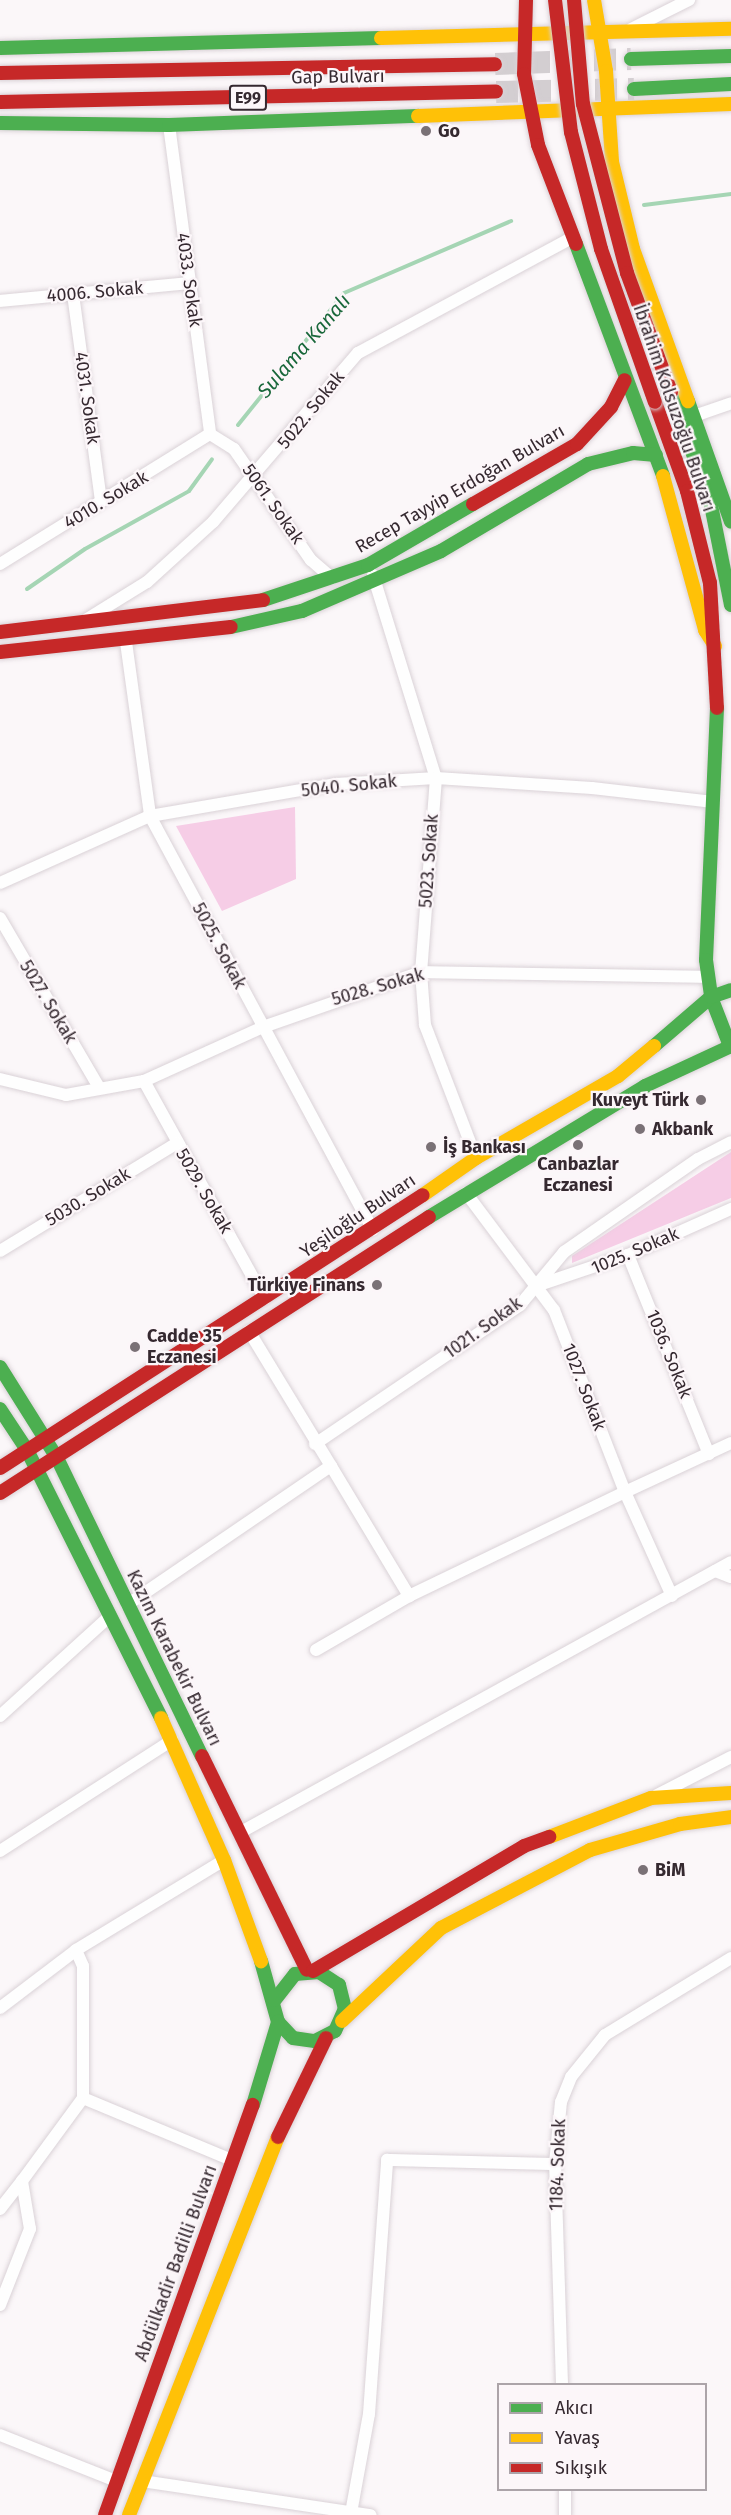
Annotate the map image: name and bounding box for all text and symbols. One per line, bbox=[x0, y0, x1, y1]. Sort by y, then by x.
street label: Gap Bulvarı bbox=[291, 65, 385, 89]
road number: E99 bbox=[228, 85, 268, 111]
place label: Go bbox=[438, 120, 460, 142]
marker: Go bbox=[419, 124, 433, 138]
street label: 4033. Sokak bbox=[172, 232, 206, 328]
street label: 4006. Sokak bbox=[46, 277, 144, 307]
water label: Sulama Kanalı bbox=[252, 289, 356, 403]
street label: İbrahim Kolsuzoğlu Bulvarı bbox=[628, 301, 720, 515]
street label: 4031. Sokak bbox=[70, 350, 104, 446]
street label: 5022. Sokak bbox=[273, 367, 349, 453]
street label: Recep Tayyip Erdoğan Bulvarı bbox=[351, 420, 569, 558]
street label: 5061. Sokak bbox=[238, 460, 308, 548]
street label: 4010. Sokak bbox=[60, 466, 152, 534]
street label: 5040. Sokak bbox=[300, 770, 398, 802]
street label: 5023. Sokak bbox=[415, 813, 443, 909]
street label: 5025. Sokak bbox=[187, 899, 251, 993]
street label: 5027. Sokak bbox=[15, 957, 81, 1047]
street label: 5028. Sokak bbox=[329, 964, 427, 1010]
place label: Kuveyt Türk bbox=[592, 1089, 689, 1111]
marker: Kuveyt Türk bbox=[694, 1093, 708, 1107]
place label: Akbank bbox=[652, 1118, 713, 1140]
marker: Akbank bbox=[633, 1122, 647, 1136]
place label: İş Bankası bbox=[443, 1136, 526, 1158]
marker: Canbazlar Eczanesi bbox=[571, 1138, 585, 1152]
marker: İş Bankası bbox=[424, 1140, 438, 1154]
street label: 5029. Sokak bbox=[171, 1145, 237, 1237]
place label: Canbazlar Eczanesi bbox=[537, 1154, 619, 1196]
street label: 5030. Sokak bbox=[42, 1163, 134, 1231]
street label: Yeşiloğlu Bulvarı bbox=[296, 1169, 420, 1263]
street label: 1025. Sokak bbox=[588, 1223, 682, 1279]
place label: Türkiye Finans bbox=[247, 1274, 365, 1296]
marker: Türkiye Finans bbox=[370, 1278, 384, 1292]
street label: 1021. Sokak bbox=[440, 1292, 526, 1364]
street label: 1036. Sokak bbox=[641, 1307, 697, 1401]
place label: Cadde 35 Eczanesi bbox=[147, 1326, 222, 1368]
marker: Cadde 35 Eczanesi bbox=[128, 1340, 142, 1354]
street label: 1027. Sokak bbox=[557, 1340, 611, 1434]
street label: Kazım Karabekir Bulvarı bbox=[122, 1566, 226, 1750]
place label: BiM bbox=[655, 1859, 685, 1881]
marker: BiM bbox=[636, 1863, 650, 1877]
street label: 1184. Sokak bbox=[546, 2119, 570, 2211]
street label: Abdülkadir Badilli Bulvarı bbox=[130, 2162, 222, 2364]
legend bbox=[497, 2383, 707, 2491]
text: Akıcı bbox=[555, 2397, 593, 2419]
text: Yavaş bbox=[555, 2427, 600, 2449]
text: Sıkışık bbox=[555, 2457, 607, 2479]

